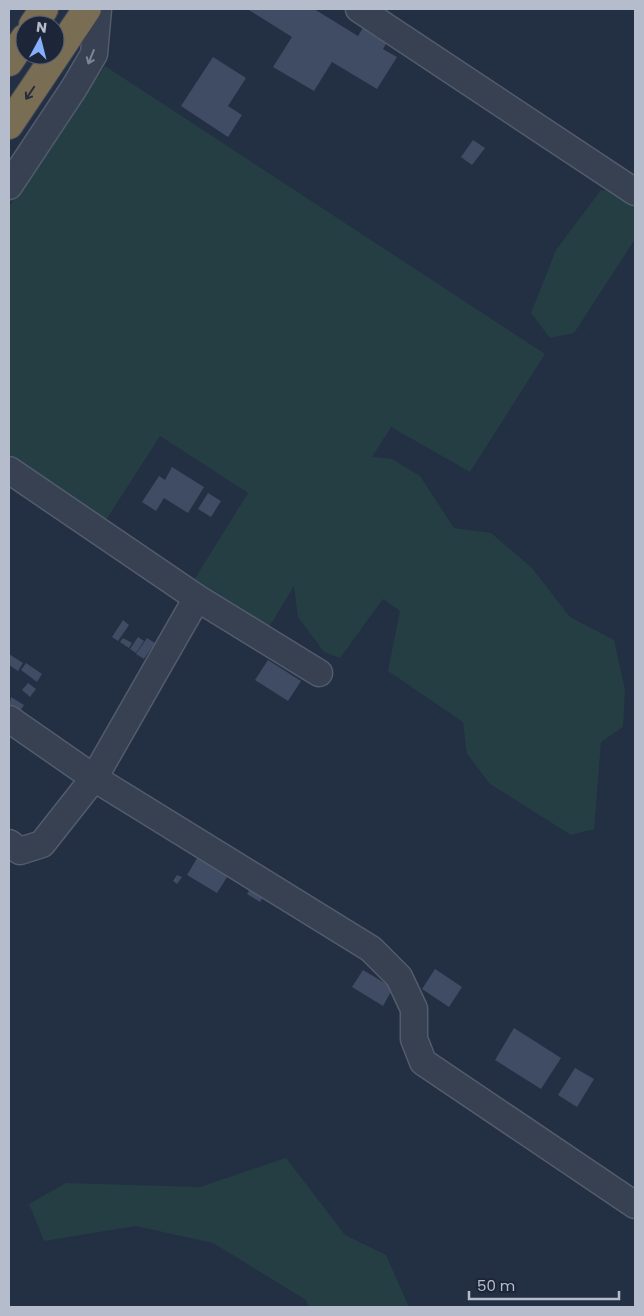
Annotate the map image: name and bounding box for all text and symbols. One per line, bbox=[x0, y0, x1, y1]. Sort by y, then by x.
north arrow bbox=[15, 15, 65, 65]
text: N bbox=[35, 17, 48, 38]
one-way arrow bbox=[86, 49, 96, 64]
one-way arrow bbox=[25, 86, 35, 100]
scale bar bbox=[469, 1268, 619, 1300]
text: 50 m bbox=[477, 1275, 515, 1296]

